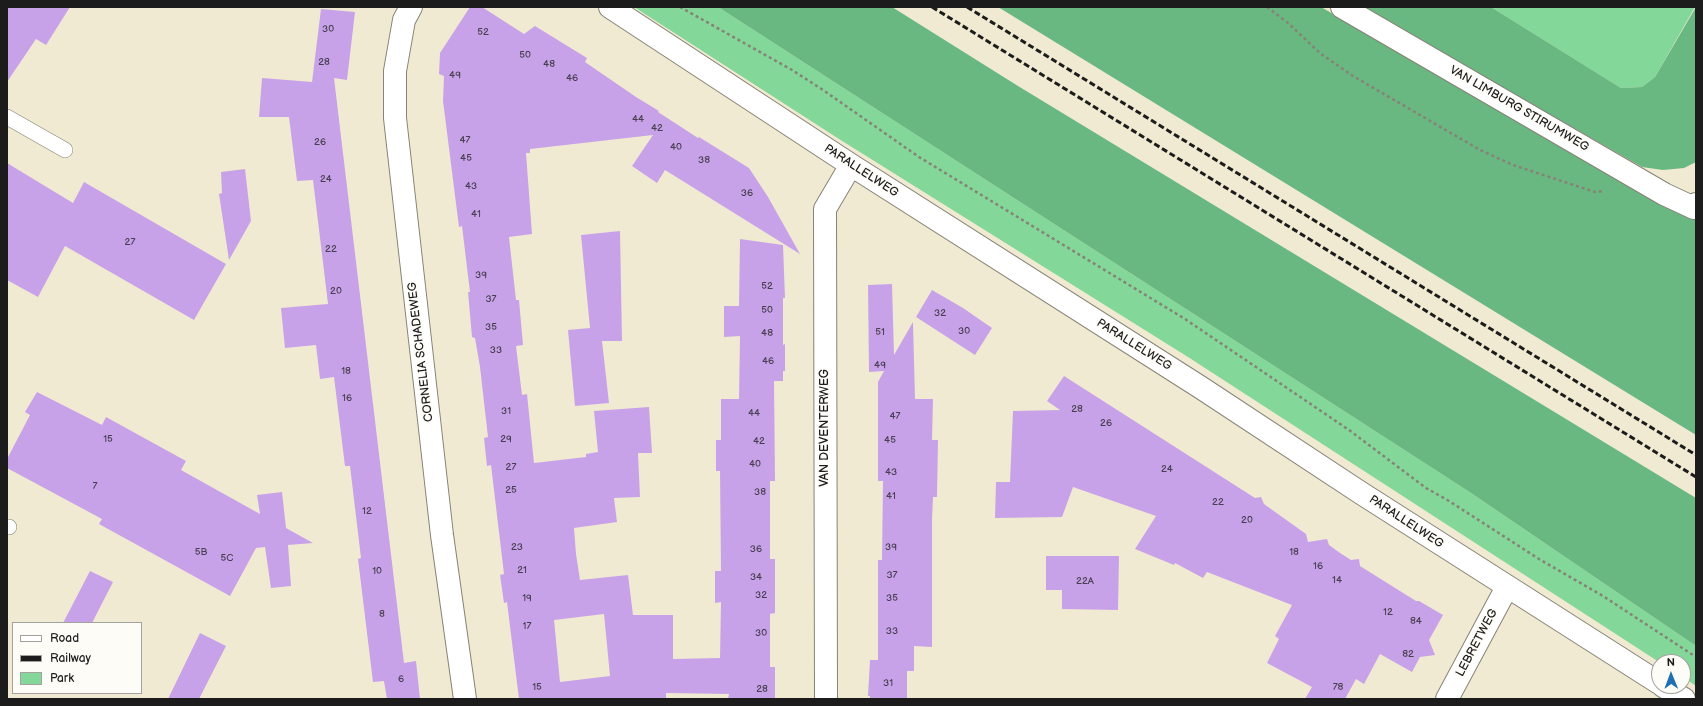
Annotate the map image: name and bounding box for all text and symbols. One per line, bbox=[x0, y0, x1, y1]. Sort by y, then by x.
house number: 30 bbox=[322, 23, 334, 35]
house number: 52 bbox=[477, 26, 489, 38]
house number: 50 bbox=[519, 49, 531, 61]
house number: 28 bbox=[318, 56, 330, 68]
house number: 48 bbox=[543, 58, 555, 70]
street label: VAN LIMBURG STIRUMWEG bbox=[1447, 63, 1591, 155]
house number: 49 bbox=[449, 69, 461, 81]
house number: 46 bbox=[566, 72, 578, 84]
house number: 44 bbox=[632, 113, 644, 125]
house number: 42 bbox=[651, 122, 663, 134]
house number: 47 bbox=[459, 134, 471, 146]
house number: 26 bbox=[314, 136, 326, 148]
house number: 40 bbox=[670, 141, 682, 153]
street label: PARALLELWEG bbox=[821, 142, 901, 200]
house number: 45 bbox=[460, 152, 472, 164]
house number: 38 bbox=[698, 154, 710, 166]
house number: 24 bbox=[320, 173, 332, 185]
house number: 43 bbox=[465, 180, 477, 192]
house number: 36 bbox=[741, 187, 753, 199]
house number: 41 bbox=[471, 208, 481, 220]
house number: 27 bbox=[125, 236, 135, 248]
house number: 22 bbox=[325, 243, 337, 255]
house number: 39 bbox=[475, 269, 487, 281]
house number: 52 bbox=[761, 280, 773, 292]
street label: CORNELIA SCHADEWEG bbox=[405, 281, 437, 423]
house number: 20 bbox=[330, 285, 342, 297]
house number: 37 bbox=[485, 293, 497, 305]
house number: 50 bbox=[761, 304, 773, 316]
house number: 32 bbox=[934, 307, 946, 319]
street label: PARALLELWEG bbox=[1094, 316, 1174, 374]
house number: 35 bbox=[485, 321, 497, 333]
house number: 30 bbox=[958, 325, 970, 337]
house number: 51 bbox=[875, 326, 885, 338]
house number: 48 bbox=[761, 327, 773, 339]
house number: 33 bbox=[490, 344, 502, 356]
house number: 46 bbox=[762, 355, 774, 367]
house number: 49 bbox=[874, 359, 886, 371]
house number: 18 bbox=[341, 365, 351, 377]
street label: VAN DEVENTERWEG bbox=[818, 369, 832, 487]
house number: 16 bbox=[342, 392, 352, 404]
house number: 28 bbox=[1071, 403, 1083, 415]
house number: 31 bbox=[501, 405, 511, 417]
house number: 44 bbox=[748, 407, 760, 419]
house number: 47 bbox=[889, 410, 901, 422]
house number: 26 bbox=[1100, 417, 1112, 429]
house number: 15 bbox=[103, 433, 113, 445]
house number: 29 bbox=[500, 433, 512, 445]
house number: 45 bbox=[884, 434, 896, 446]
house number: 42 bbox=[753, 435, 765, 447]
house number: 40 bbox=[749, 458, 761, 470]
house number: 27 bbox=[506, 461, 516, 473]
house number: 24 bbox=[1161, 463, 1173, 475]
house number: 43 bbox=[885, 466, 897, 478]
house number: 7 bbox=[93, 480, 97, 492]
house number: 25 bbox=[505, 484, 517, 496]
house number: 38 bbox=[754, 486, 766, 498]
house number: 41 bbox=[886, 490, 896, 502]
street label: PARALLELWEG bbox=[1366, 493, 1446, 551]
house number: 22 bbox=[1212, 496, 1224, 508]
house number: 12 bbox=[362, 505, 372, 517]
house number: 20 bbox=[1241, 514, 1253, 526]
house number: 23 bbox=[511, 541, 523, 553]
house number: 39 bbox=[885, 541, 897, 553]
house number: 36 bbox=[750, 543, 762, 555]
house number: 5B bbox=[195, 546, 207, 558]
house number: 18 bbox=[1289, 546, 1299, 558]
house number: 5C bbox=[221, 552, 233, 564]
house number: 16 bbox=[1313, 560, 1323, 572]
house number: 21 bbox=[517, 564, 527, 576]
house number: 10 bbox=[372, 565, 382, 577]
house number: 37 bbox=[886, 569, 898, 581]
house number: 34 bbox=[750, 571, 762, 583]
house number: 14 bbox=[1332, 574, 1342, 586]
house number: 22A bbox=[1076, 575, 1094, 587]
house number: 32 bbox=[755, 589, 767, 601]
house number: 19 bbox=[522, 592, 532, 604]
house number: 35 bbox=[886, 592, 898, 604]
house number: 12 bbox=[1383, 606, 1393, 618]
street label: LEBRETWEG bbox=[1453, 607, 1501, 679]
house number: 8 bbox=[379, 608, 385, 620]
house number: 84 bbox=[1410, 615, 1422, 627]
house number: 17 bbox=[523, 620, 531, 632]
legend bbox=[12, 622, 142, 694]
house number: 33 bbox=[886, 625, 898, 637]
house number: 30 bbox=[755, 627, 767, 639]
text: Road bbox=[50, 631, 79, 646]
house number: 82 bbox=[1402, 648, 1414, 660]
text: Railway bbox=[50, 651, 91, 666]
north arrow bbox=[1651, 654, 1691, 694]
text: N bbox=[1667, 656, 1675, 669]
text: Park bbox=[50, 671, 74, 686]
house number: 6 bbox=[398, 673, 404, 685]
house number: 31 bbox=[883, 677, 893, 689]
house number: 15 bbox=[532, 681, 542, 693]
house number: 78 bbox=[1333, 681, 1343, 693]
house number: 28 bbox=[756, 683, 768, 695]

